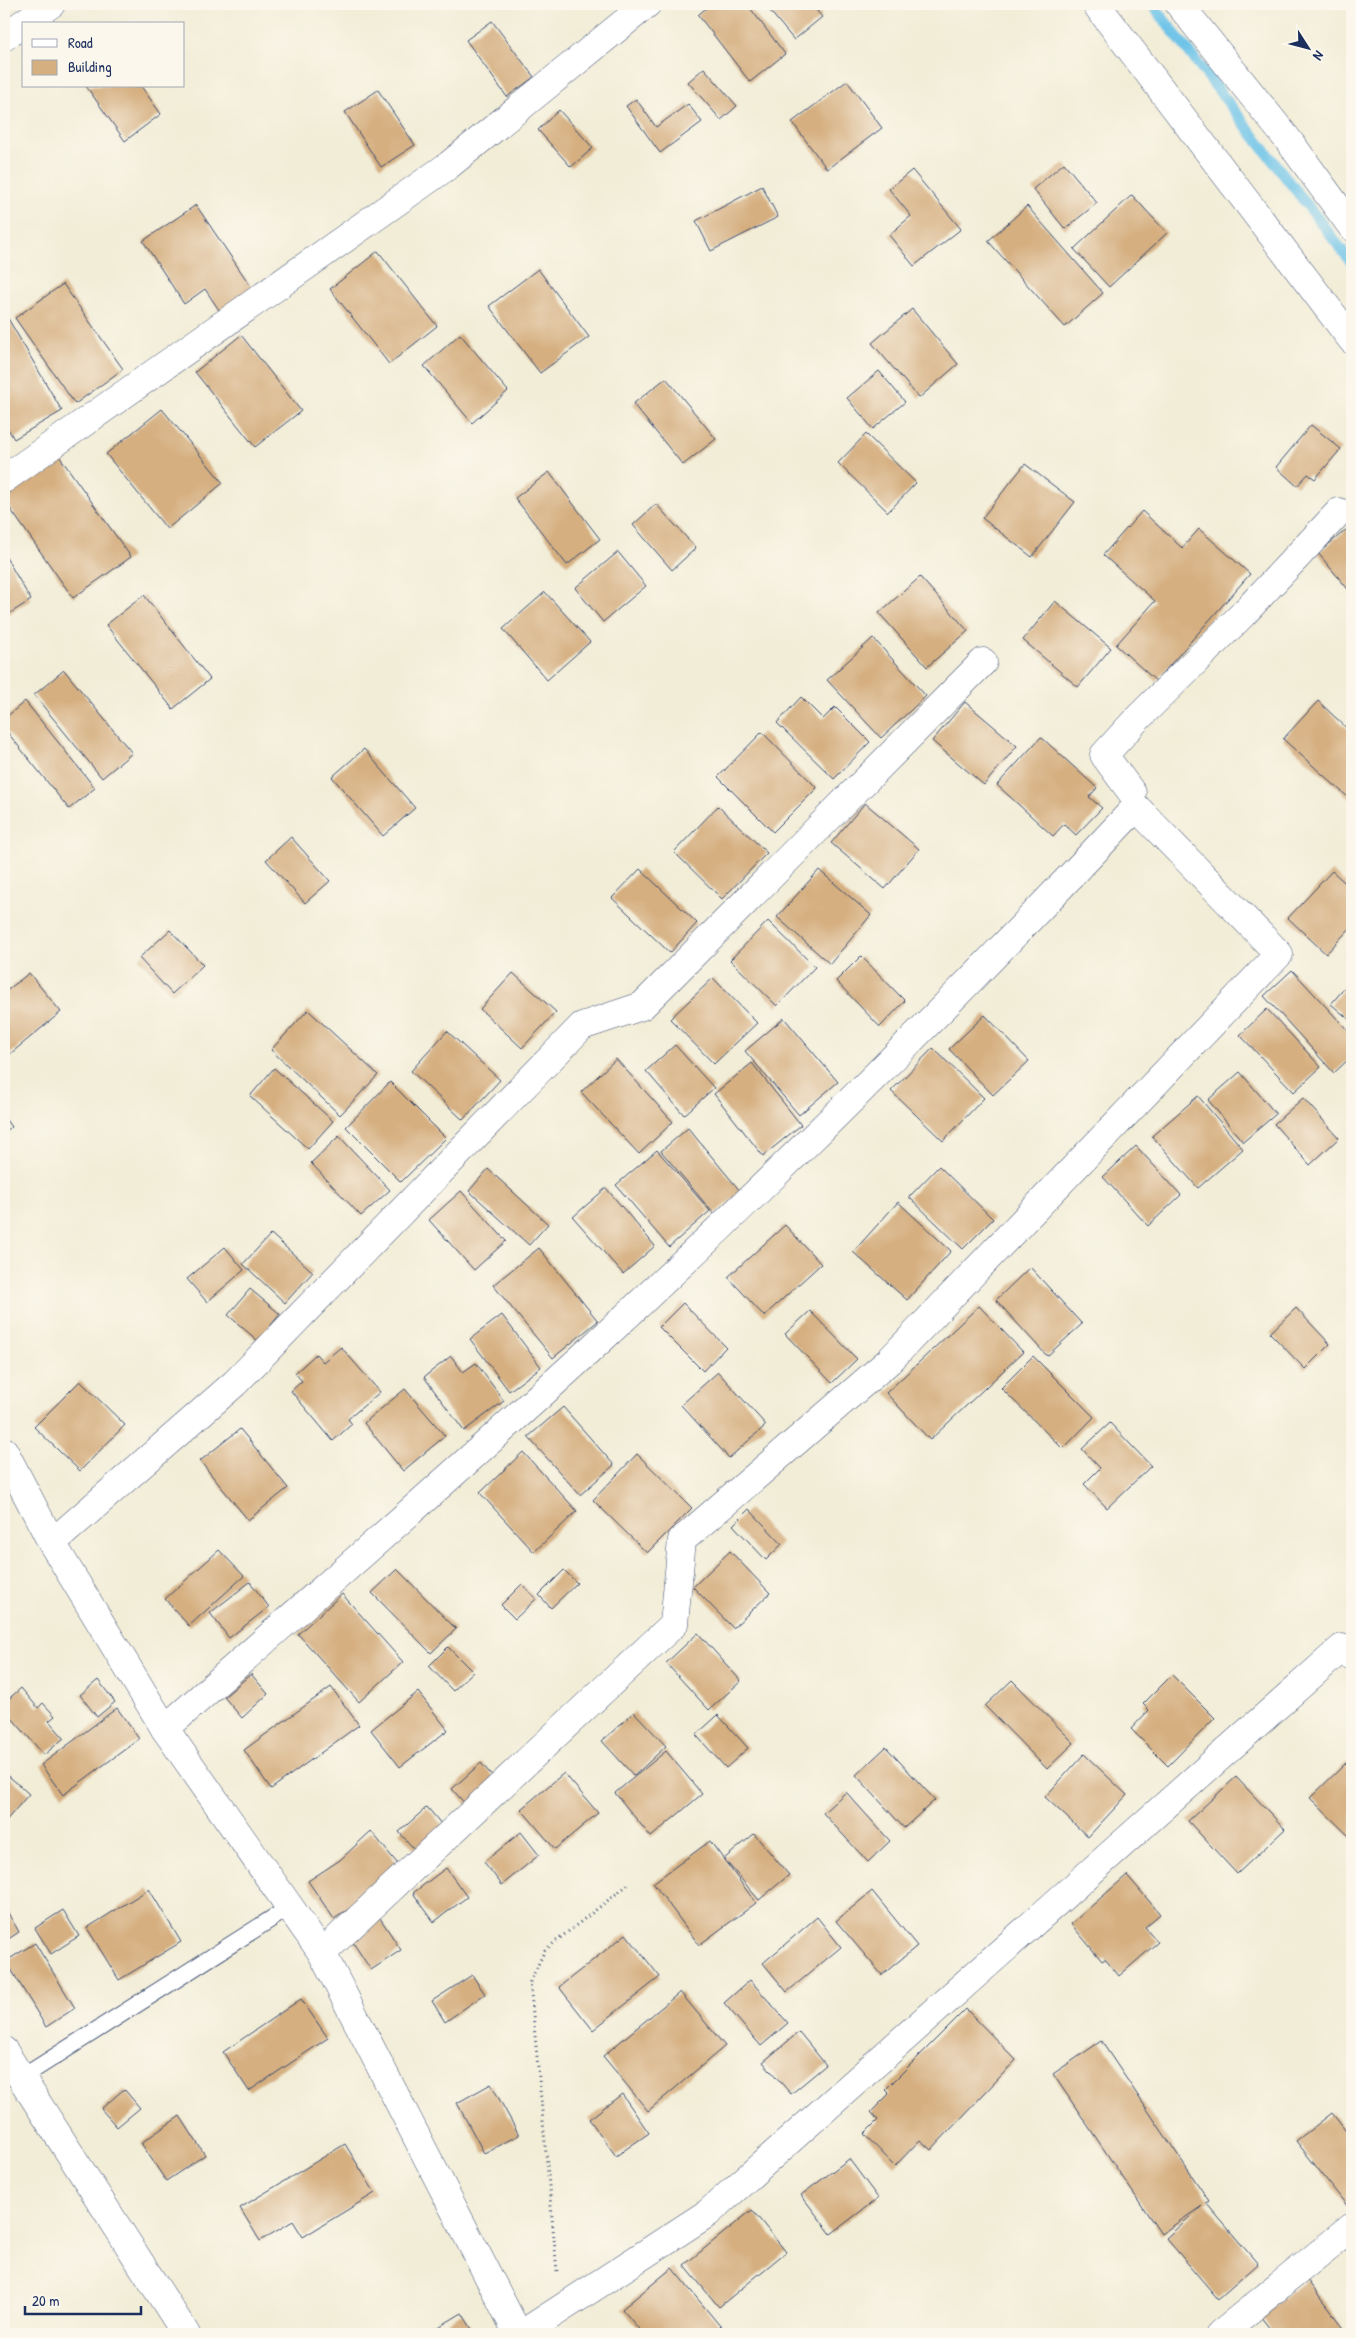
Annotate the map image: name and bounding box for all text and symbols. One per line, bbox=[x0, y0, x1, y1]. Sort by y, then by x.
legend bbox=[22, 22, 185, 88]
north arrow bbox=[1284, 22, 1334, 72]
text: Road bbox=[68, 32, 93, 53]
text: N bbox=[1309, 47, 1329, 65]
text: Building bbox=[68, 56, 112, 77]
scale bar bbox=[25, 2283, 141, 2315]
text: 20 m bbox=[32, 2290, 59, 2311]

